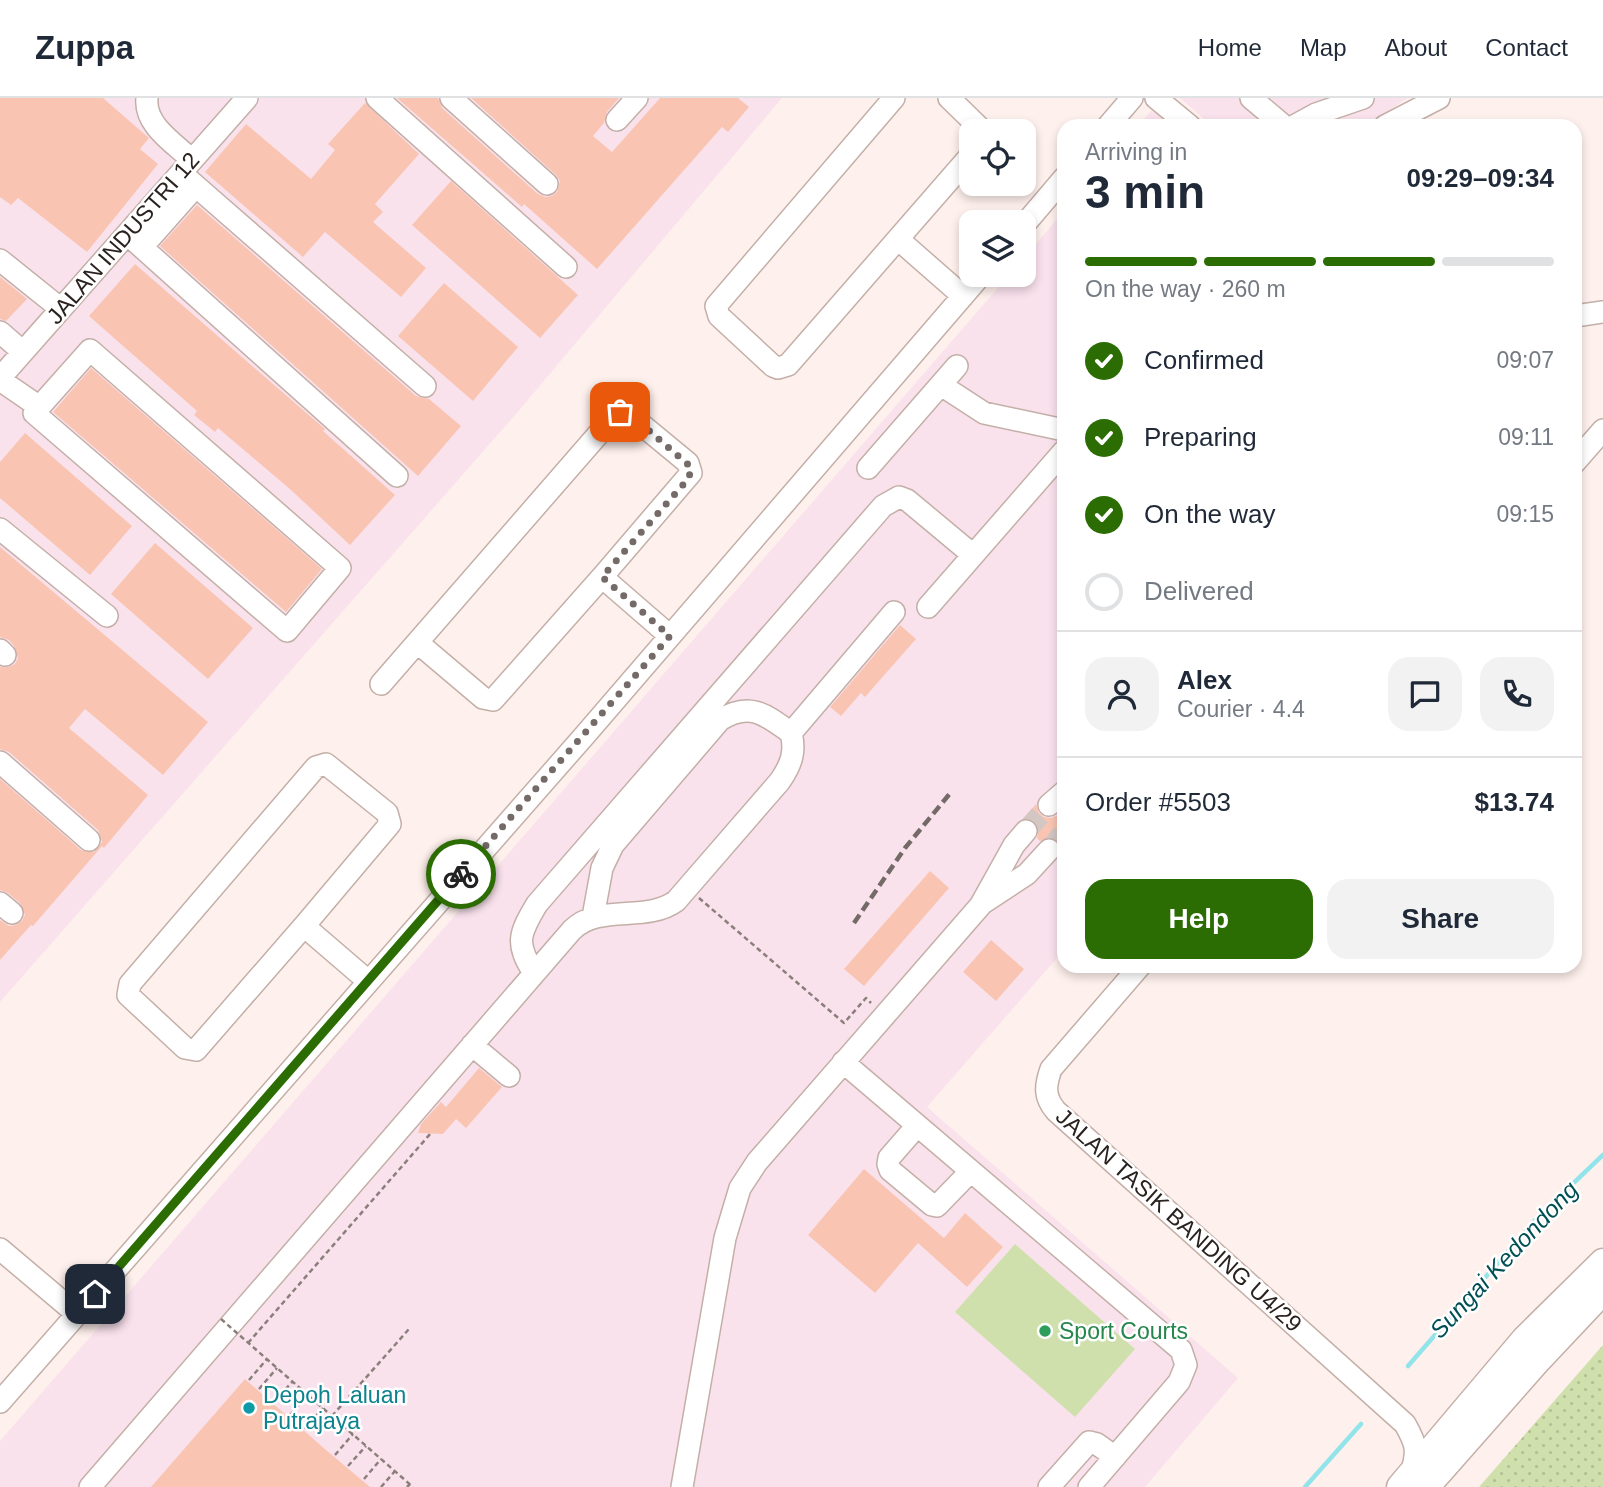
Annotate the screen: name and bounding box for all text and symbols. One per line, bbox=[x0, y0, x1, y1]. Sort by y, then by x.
text: Zuppa bbox=[35, 29, 134, 66]
text: Home bbox=[1198, 34, 1262, 61]
text: Map bbox=[1300, 34, 1347, 61]
text: About bbox=[1385, 34, 1447, 61]
text: Contact bbox=[1485, 34, 1568, 61]
map controls bbox=[959, 119, 1036, 287]
button: locate bbox=[959, 119, 1036, 196]
text: Arriving in bbox=[1085, 139, 1187, 165]
street label: JALAN INDUSTRI 12 bbox=[41, 147, 205, 329]
text: 09:29–09:34 bbox=[1407, 163, 1554, 193]
text: 3 min bbox=[1085, 166, 1205, 218]
button: layers bbox=[959, 210, 1036, 287]
text: On the way · 260 m bbox=[1085, 276, 1286, 302]
icon: check bbox=[1085, 342, 1123, 380]
text: Confirmed bbox=[1144, 345, 1264, 375]
text: 09:07 bbox=[1496, 347, 1554, 373]
pin bbox=[590, 382, 650, 442]
icon: bag bbox=[601, 393, 639, 431]
icon: check bbox=[1085, 419, 1123, 457]
text: Preparing bbox=[1144, 422, 1257, 452]
text: 09:11 bbox=[1498, 424, 1554, 450]
icon: check bbox=[1085, 496, 1123, 534]
text: On the way bbox=[1144, 499, 1276, 529]
text: 09:15 bbox=[1496, 501, 1554, 527]
text: Delivered bbox=[1144, 576, 1254, 606]
button: person bbox=[1085, 657, 1159, 731]
button: chat bbox=[1388, 657, 1462, 731]
button: phone bbox=[1480, 657, 1554, 731]
text: Alex bbox=[1177, 665, 1232, 695]
text: Courier · 4.4 bbox=[1177, 696, 1305, 722]
text: Order #5503 bbox=[1085, 787, 1231, 817]
text: $13.74 bbox=[1474, 787, 1554, 817]
courier bbox=[426, 839, 496, 909]
icon: bike bbox=[442, 855, 480, 893]
button: Help bbox=[1085, 879, 1313, 959]
button: Share bbox=[1327, 879, 1554, 959]
street label: JALAN TASIK BANDING U4/29 bbox=[1051, 1103, 1307, 1337]
water label: Sungai Kedondong bbox=[1424, 1175, 1584, 1344]
pin bbox=[65, 1264, 125, 1324]
icon: home bbox=[76, 1275, 114, 1313]
place label: Sport Courts bbox=[1059, 1318, 1188, 1344]
marker: Sport Courts bbox=[1037, 1323, 1053, 1339]
place label: Depoh Laluan Putrajaya bbox=[263, 1382, 406, 1434]
marker: Depoh Laluan Putrajaya bbox=[241, 1400, 257, 1416]

